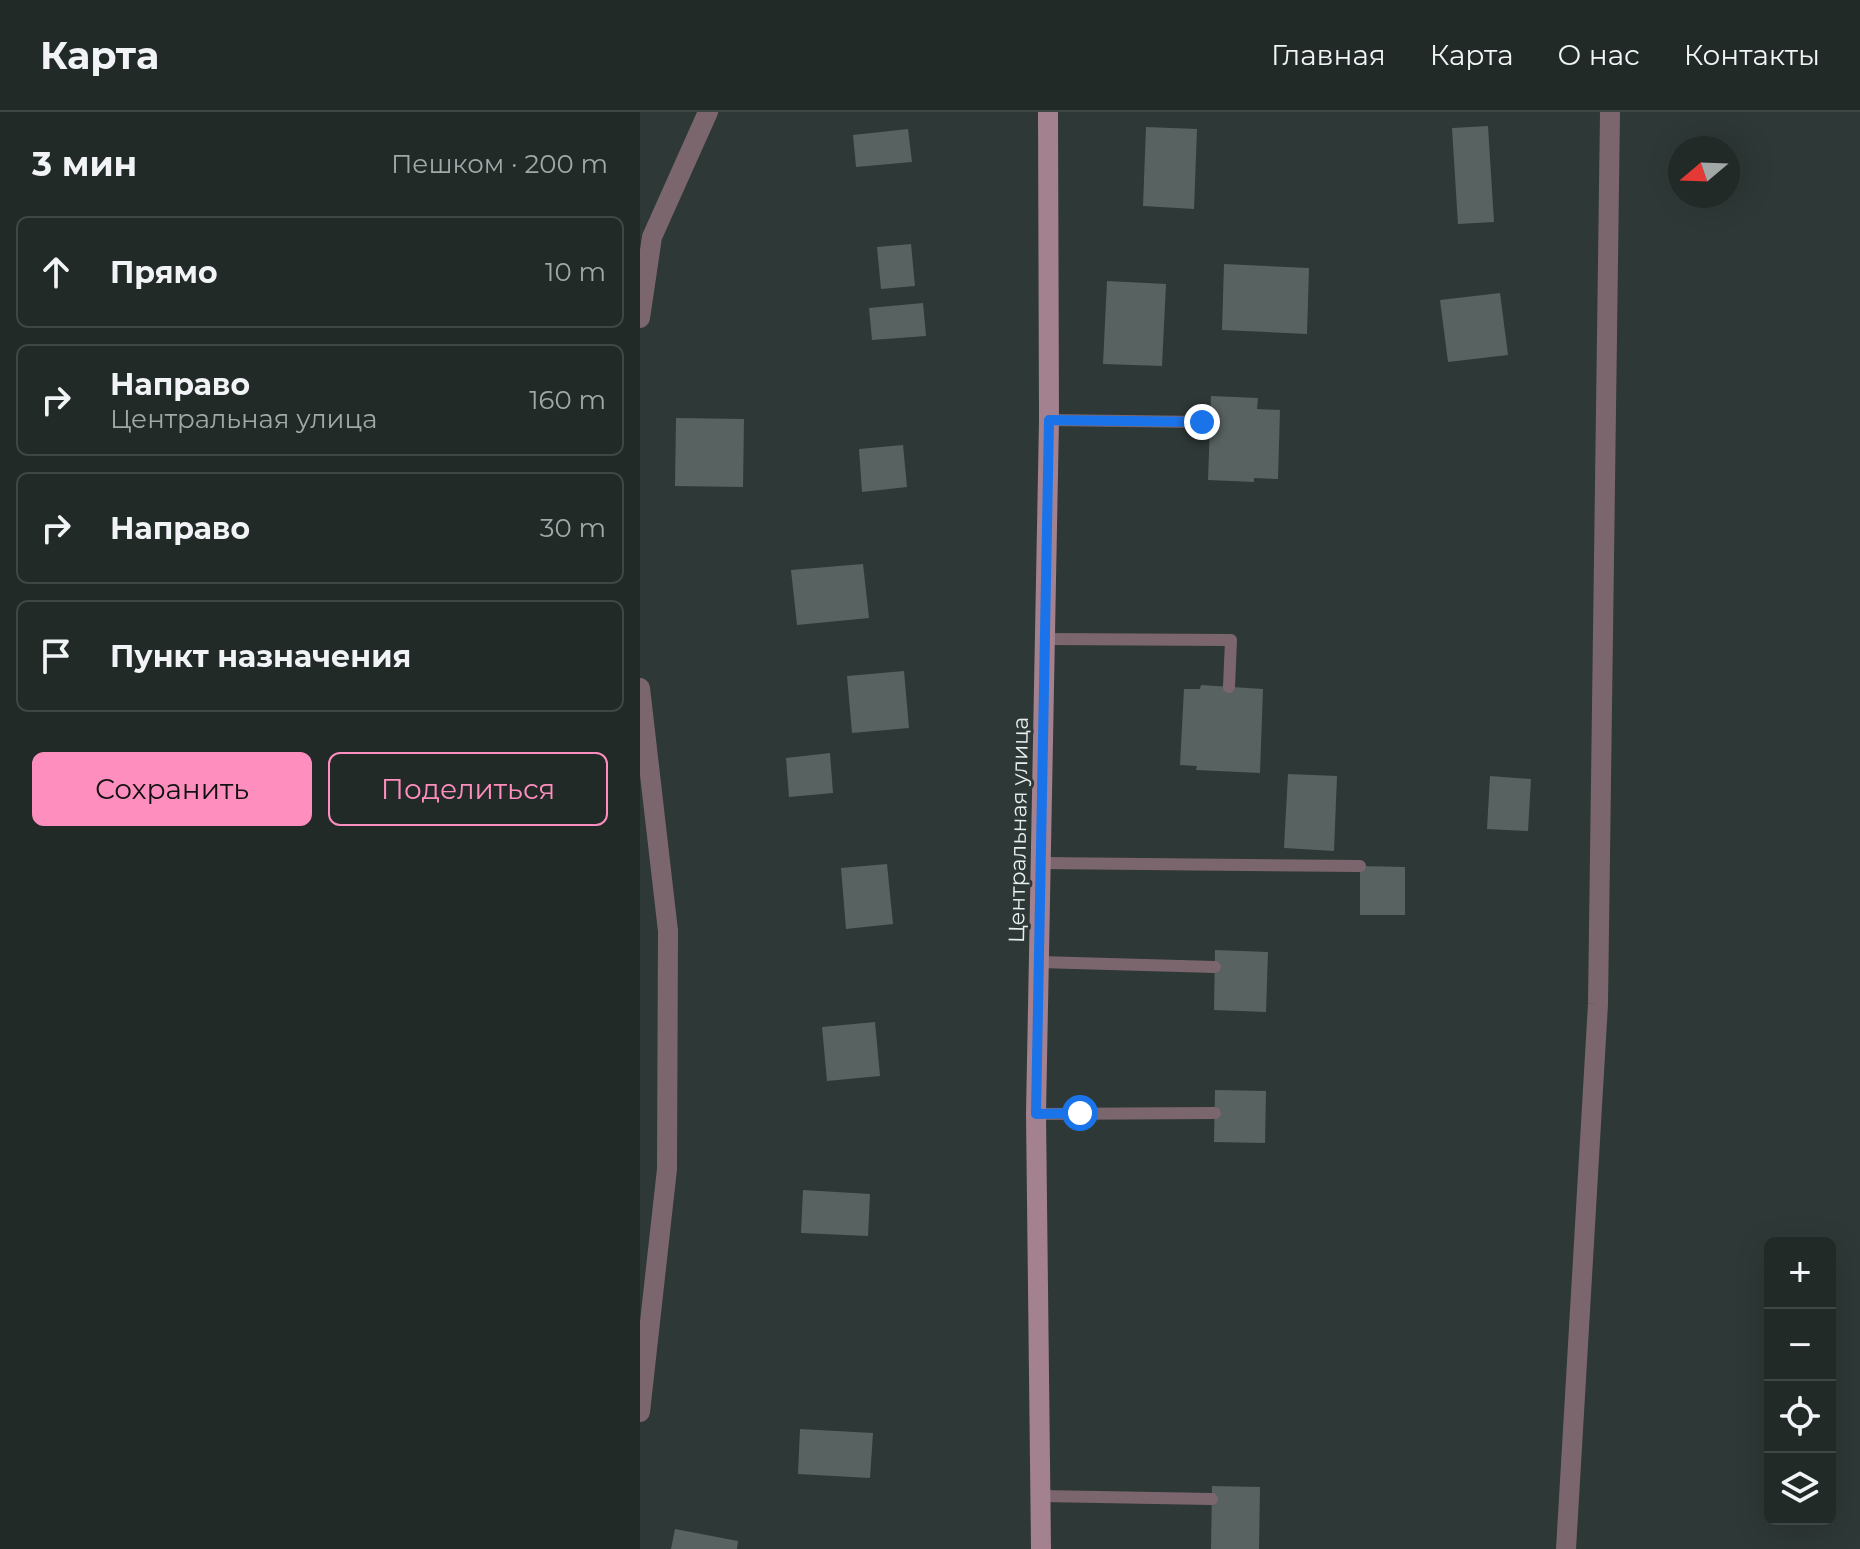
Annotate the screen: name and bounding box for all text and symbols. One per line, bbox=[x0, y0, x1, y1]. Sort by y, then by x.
text: Карта bbox=[40, 32, 159, 79]
text: Главная bbox=[1271, 38, 1386, 72]
text: Карта bbox=[1430, 38, 1514, 72]
text: О нас bbox=[1558, 38, 1640, 72]
text: Контакты bbox=[1684, 38, 1820, 72]
north arrow bbox=[1668, 136, 1740, 208]
text: 3 мин bbox=[32, 143, 137, 185]
text: Пешком · 200 m bbox=[391, 148, 608, 180]
icon: ahead bbox=[34, 250, 78, 294]
text: Прямо bbox=[110, 254, 218, 291]
text: 10 m bbox=[545, 256, 606, 288]
text: Направо bbox=[110, 366, 250, 403]
icon: right bbox=[34, 378, 78, 422]
text: 160 m bbox=[529, 384, 606, 416]
text: Центральная улица bbox=[110, 403, 377, 435]
route end bbox=[1184, 404, 1220, 440]
icon: right bbox=[34, 506, 78, 550]
text: Направо bbox=[110, 510, 250, 547]
text: 30 m bbox=[540, 512, 606, 544]
icon: arrive bbox=[34, 634, 78, 678]
text: Пункт назначения bbox=[110, 638, 411, 675]
street label: Центральная улица bbox=[1003, 717, 1034, 943]
button: Сохранить bbox=[32, 752, 312, 826]
button: Поделиться bbox=[328, 752, 608, 826]
route start bbox=[1062, 1095, 1098, 1131]
map controls bbox=[1764, 1237, 1836, 1525]
button: + bbox=[1764, 1237, 1836, 1309]
button: − bbox=[1764, 1309, 1836, 1381]
button: locate bbox=[1764, 1381, 1836, 1453]
button: layers bbox=[1764, 1453, 1836, 1525]

